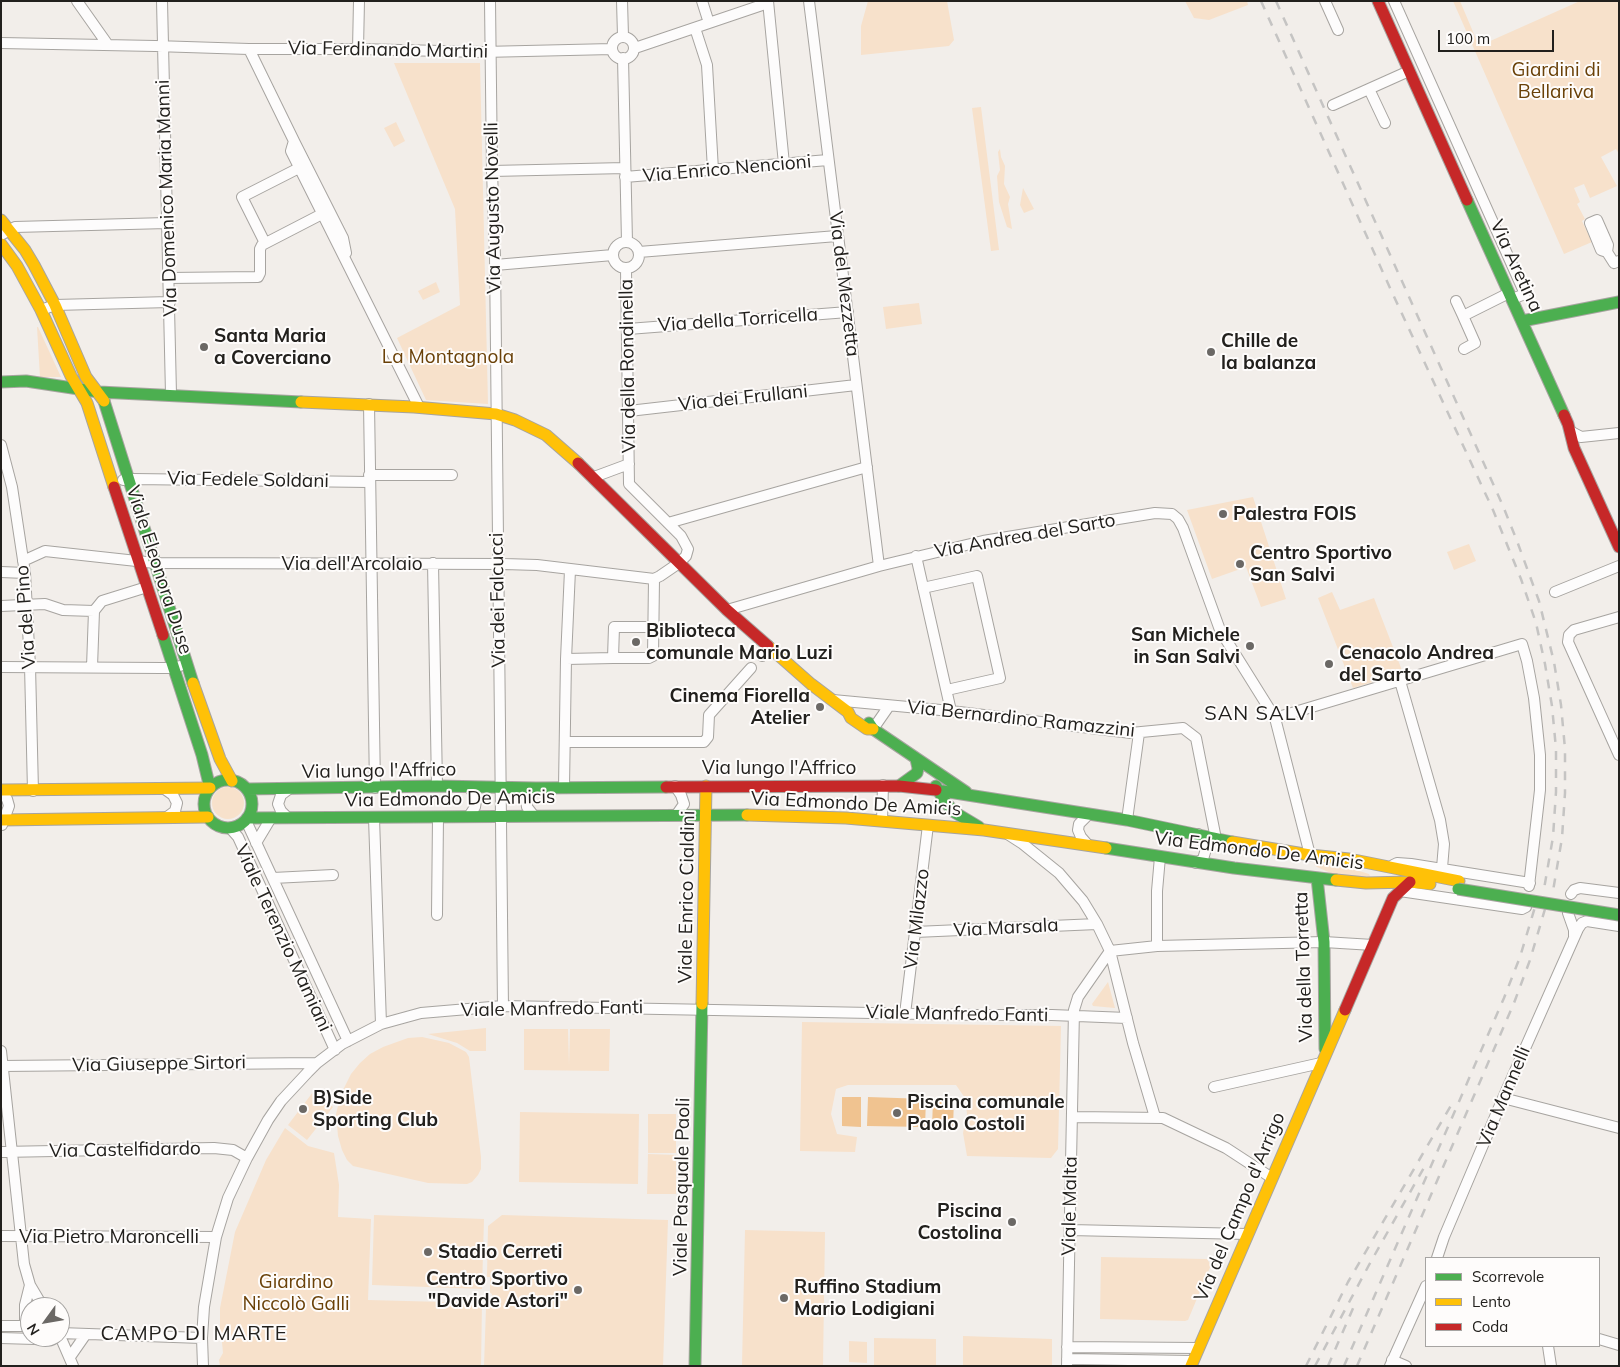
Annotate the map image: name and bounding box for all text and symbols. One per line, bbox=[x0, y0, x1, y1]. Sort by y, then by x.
scale bar bbox=[1440, 20, 1556, 52]
text: 100 m bbox=[1446, 29, 1490, 48]
street label: Via Ferdinando Martini bbox=[288, 37, 488, 63]
park label: Giardini di Bellariva bbox=[1511, 59, 1601, 103]
street label: Via Domenico Maria Manni bbox=[151, 79, 183, 317]
street label: Via Augusto Novelli bbox=[480, 122, 506, 294]
street label: Via Enrico Nencioni bbox=[642, 150, 812, 188]
street label: Via del Mezzetta bbox=[824, 210, 864, 358]
street label: Via Aretina bbox=[1485, 216, 1547, 316]
street label: Via della Rondinella bbox=[615, 279, 641, 453]
street label: Via della Torricella bbox=[657, 303, 819, 337]
place label: Santa Maria a Coverciano bbox=[214, 325, 331, 369]
place label: Chille de la balanza bbox=[1221, 330, 1316, 374]
marker: Santa Maria a Coverciano bbox=[198, 341, 210, 353]
park label: La Montagnola bbox=[382, 346, 514, 368]
marker: Chille de la balanza bbox=[1205, 346, 1217, 358]
street label: Via dei Frullani bbox=[677, 380, 809, 416]
street label: Via Fedele Soldani bbox=[167, 467, 329, 493]
street label: Viale Eleonora Duse bbox=[121, 483, 197, 657]
place label: Palestra FOIS bbox=[1233, 503, 1357, 525]
marker: Palestra FOIS bbox=[1217, 508, 1229, 520]
street label: Via Andrea del Sarto bbox=[933, 509, 1117, 563]
street label: Via dei Falcucci bbox=[485, 532, 511, 668]
place label: Centro Sportivo San Salvi bbox=[1250, 542, 1392, 586]
street label: Via dell'Arcolaio bbox=[281, 553, 423, 575]
marker: Centro Sportivo San Salvi bbox=[1234, 558, 1246, 570]
street label: Via del Pino bbox=[11, 564, 41, 670]
place label: Biblioteca comunale Mario Luzi bbox=[646, 620, 833, 664]
place label: San Michele in San Salvi bbox=[1131, 624, 1240, 668]
marker: Biblioteca comunale Mario Luzi bbox=[630, 636, 642, 648]
marker: San Michele in San Salvi bbox=[1244, 640, 1256, 652]
place label: Cenacolo Andrea del Sarto bbox=[1339, 642, 1494, 686]
marker: Cenacolo Andrea del Sarto bbox=[1323, 658, 1335, 670]
place label: Cinema Fiorella Atelier bbox=[670, 685, 810, 729]
street label: Via Bernardino Ramazzini bbox=[906, 696, 1136, 742]
marker: Cinema Fiorella Atelier bbox=[814, 701, 826, 713]
district label: SAN SALVI bbox=[1203, 702, 1317, 726]
street label: Via lungo l'Affrico bbox=[702, 757, 856, 779]
street label: Via lungo l'Affrico bbox=[302, 758, 456, 784]
street label: Via Edmondo De Amicis bbox=[345, 786, 555, 812]
street label: Via Edmondo De Amicis bbox=[750, 787, 962, 821]
street label: Viale Enrico Cialdini bbox=[674, 810, 700, 984]
street label: Via Edmondo De Amicis bbox=[1153, 827, 1365, 875]
street label: Viale Terenzio Mamiani bbox=[230, 841, 336, 1035]
street label: Via Milazzo bbox=[900, 867, 934, 971]
street label: Via della Torretta bbox=[1290, 891, 1318, 1043]
street label: Via Marsala bbox=[953, 914, 1059, 942]
street label: Viale Manfredo Fanti bbox=[461, 996, 643, 1022]
street label: Viale Manfredo Fanti bbox=[866, 1001, 1048, 1027]
street label: Via Mannelli bbox=[1472, 1043, 1536, 1151]
street label: Via Giuseppe Sirtori bbox=[72, 1051, 246, 1077]
place label: B)Side Sporting Club bbox=[313, 1087, 438, 1131]
place label: Piscina comunale Paolo Costoli bbox=[907, 1091, 1065, 1135]
street label: Viale Pasquale Paoli bbox=[669, 1098, 695, 1276]
marker: B)Side Sporting Club bbox=[297, 1103, 309, 1115]
marker: Piscina comunale Paolo Costoli bbox=[891, 1107, 903, 1119]
street label: Via del Campo d'Arrigo bbox=[1190, 1109, 1290, 1305]
street label: Via Castelfidardo bbox=[49, 1137, 201, 1163]
street label: Viale Malta bbox=[1058, 1156, 1082, 1256]
place label: Piscina Costolina bbox=[917, 1200, 1002, 1244]
marker: Piscina Costolina bbox=[1006, 1216, 1018, 1228]
street label: Via Pietro Maroncelli bbox=[19, 1226, 199, 1248]
place label: Stadio Cerreti bbox=[438, 1241, 562, 1263]
marker: Stadio Cerreti bbox=[422, 1246, 434, 1258]
legend bbox=[1425, 1257, 1600, 1347]
text: Scorrevole bbox=[1472, 1267, 1544, 1286]
place label: Centro Sportivo "Davide Astori" bbox=[426, 1268, 568, 1312]
park label: Giardino Niccolò Galli bbox=[242, 1271, 350, 1315]
place label: Ruffino Stadium Mario Lodigiani bbox=[794, 1276, 941, 1320]
marker: Centro Sportivo "Davide Astori" bbox=[572, 1284, 584, 1296]
marker: Ruffino Stadium Mario Lodigiani bbox=[778, 1292, 790, 1304]
text: Lento bbox=[1472, 1292, 1511, 1311]
north arrow bbox=[20, 1297, 70, 1347]
text: Coda bbox=[1472, 1317, 1508, 1336]
text: N bbox=[23, 1320, 44, 1339]
district label: CAMPO DI MARTE bbox=[99, 1322, 289, 1346]

